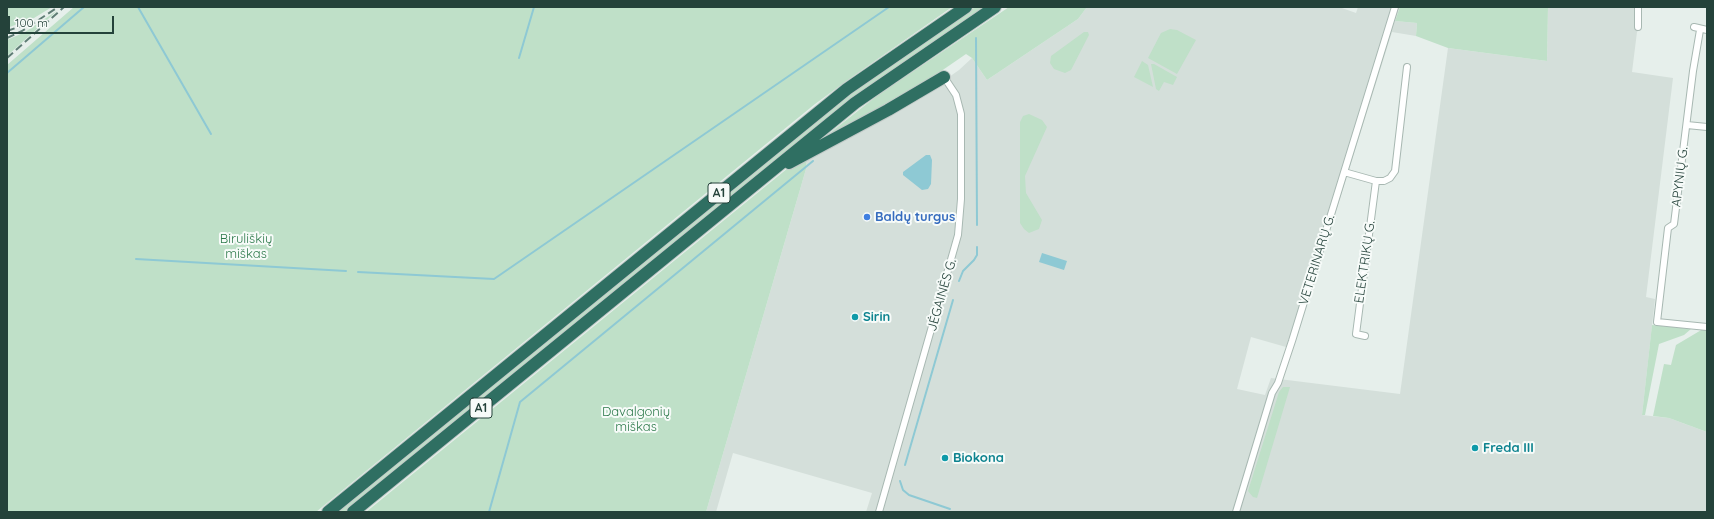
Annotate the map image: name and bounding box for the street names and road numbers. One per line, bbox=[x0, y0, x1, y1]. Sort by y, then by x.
street label: APYNIŲ G. bbox=[1669, 146, 1691, 208]
road number: A1 bbox=[708, 183, 730, 203]
street label: VETERINARŲ G. bbox=[1296, 213, 1338, 307]
street label: ELEKTRIKŲ G. bbox=[1351, 220, 1379, 304]
street label: JĖGAINĖS G. bbox=[924, 257, 960, 333]
road number: A1 bbox=[470, 398, 492, 418]

